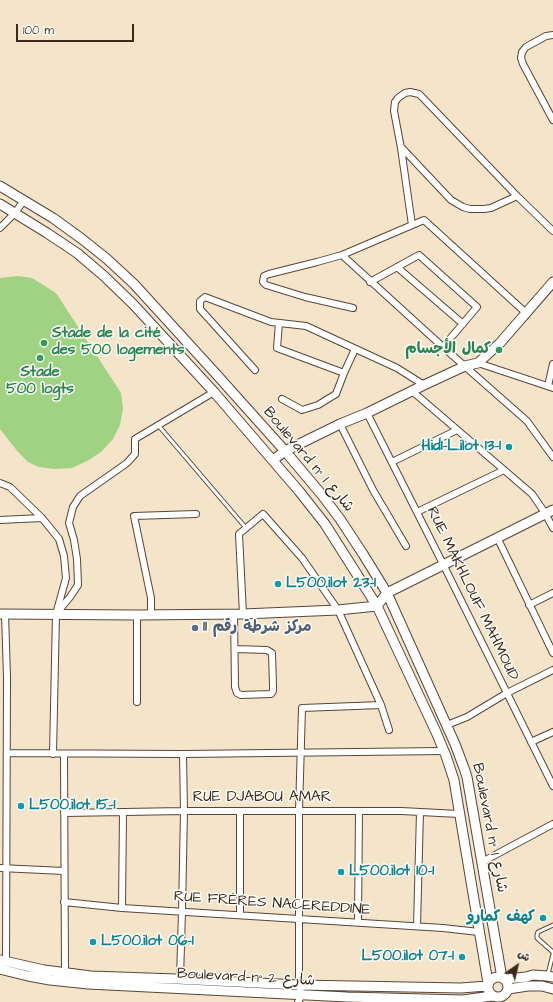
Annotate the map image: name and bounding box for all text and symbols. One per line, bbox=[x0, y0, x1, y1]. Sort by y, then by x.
scale bar bbox=[18, 16, 136, 42]
text: 100 m bbox=[23, 22, 54, 39]
place label: Stade de la cité des 500 logements bbox=[52, 325, 184, 360]
marker: Stade de la cité des 500 logements bbox=[39, 338, 49, 348]
place label: كمال الأجسام bbox=[405, 341, 491, 359]
marker: كمال الأجسام bbox=[494, 345, 504, 355]
marker: Stade 500 logts bbox=[35, 353, 45, 363]
place label: Stade 500 logts bbox=[6, 364, 74, 399]
street label: Boulevard n° شارع 1 bbox=[259, 404, 357, 516]
place label: Hid1-L.ilot 13-1 bbox=[422, 438, 501, 456]
marker: Hid1-L.ilot 13-1 bbox=[504, 442, 514, 452]
street label: RUE MAKHLOUF MAHMOUD bbox=[422, 504, 522, 684]
place label: L500.ilot 23-1 bbox=[286, 575, 376, 593]
marker: L500.ilot 23-1 bbox=[273, 579, 283, 589]
place label: مركز شرطة رقم 11 bbox=[203, 619, 311, 637]
marker: مركز شرطة رقم 11 bbox=[190, 623, 200, 633]
street label: Boulevard n° شارع 1 bbox=[468, 762, 510, 894]
street label: RUE DJABOU AMAR bbox=[193, 789, 331, 807]
place label: L500.ilot 15-1 bbox=[29, 797, 115, 815]
marker: L500.ilot 15-1 bbox=[16, 801, 26, 811]
place label: L500.ilot 10-1 bbox=[349, 863, 434, 881]
marker: L500.ilot 10-1 bbox=[336, 867, 346, 877]
street label: RUE FRÉRES NACEREDDINE bbox=[173, 888, 371, 920]
place label: كهف كمارو bbox=[467, 909, 535, 927]
marker: كهف كمارو bbox=[538, 913, 548, 923]
place label: L500.ilot 06-1 bbox=[101, 933, 194, 951]
marker: L500.ilot 06-1 bbox=[88, 937, 98, 947]
north arrow bbox=[497, 946, 537, 986]
text: ش bbox=[515, 946, 533, 965]
place label: L500.ilot 07-1 bbox=[362, 948, 454, 966]
marker: L500.ilot 07-1 bbox=[457, 952, 467, 962]
street label: Boulevard n° شارع 2 bbox=[176, 965, 316, 991]

